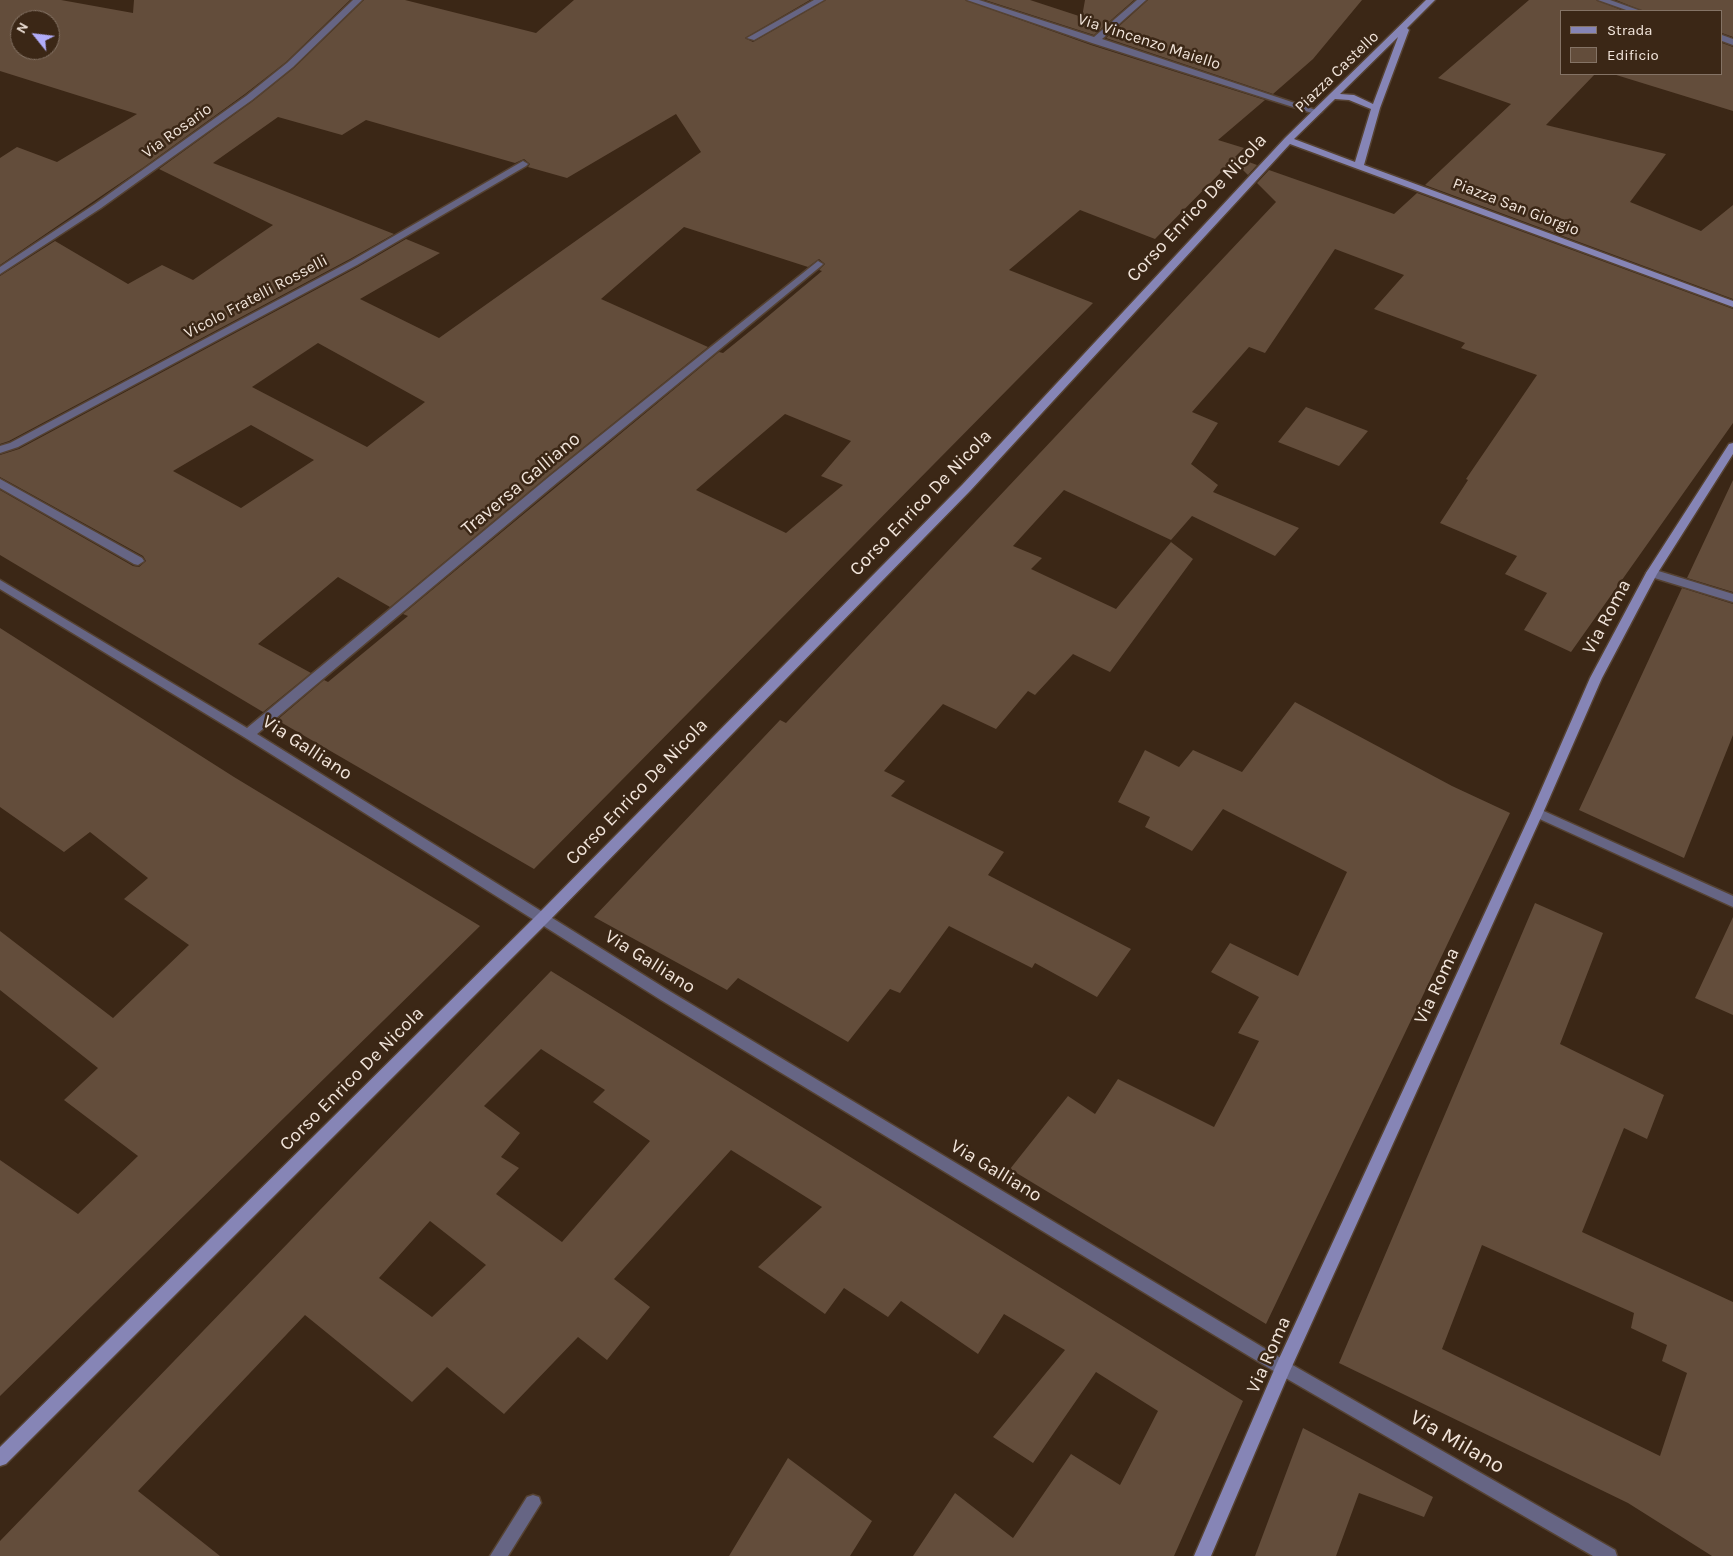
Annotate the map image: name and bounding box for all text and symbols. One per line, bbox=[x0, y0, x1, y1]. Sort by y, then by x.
north arrow bbox=[10, 10, 60, 60]
street label: Via Vincenzo Maiello bbox=[1075, 10, 1223, 74]
legend bbox=[1560, 10, 1723, 75]
text: N bbox=[12, 19, 32, 36]
text: Strada bbox=[1607, 21, 1653, 39]
street label: Piazza Castello bbox=[1291, 27, 1383, 117]
text: Edificio bbox=[1607, 46, 1659, 64]
street label: Via Rosario bbox=[138, 99, 216, 163]
street label: Corso Enrico De Nicola bbox=[1122, 129, 1272, 287]
street label: Piazza San Giorgio bbox=[1450, 174, 1582, 240]
street label: Vicolo Fratelli Rosselli bbox=[181, 251, 331, 343]
street label: Corso Enrico De Nicola bbox=[845, 425, 997, 581]
street label: Traversa Galliano bbox=[457, 428, 585, 540]
street label: Via Roma bbox=[1578, 576, 1636, 658]
street label: Via Galliano bbox=[258, 710, 356, 786]
street label: Corso Enrico De Nicola bbox=[561, 714, 713, 870]
street label: Via Galliano bbox=[600, 925, 700, 999]
street label: Via Roma bbox=[1409, 944, 1465, 1028]
street label: Corso Enrico De Nicola bbox=[275, 1002, 429, 1156]
street label: Via Galliano bbox=[946, 1135, 1046, 1207]
street label: Via Roma bbox=[1242, 1313, 1296, 1397]
street label: Via Milano bbox=[1405, 1404, 1509, 1480]

